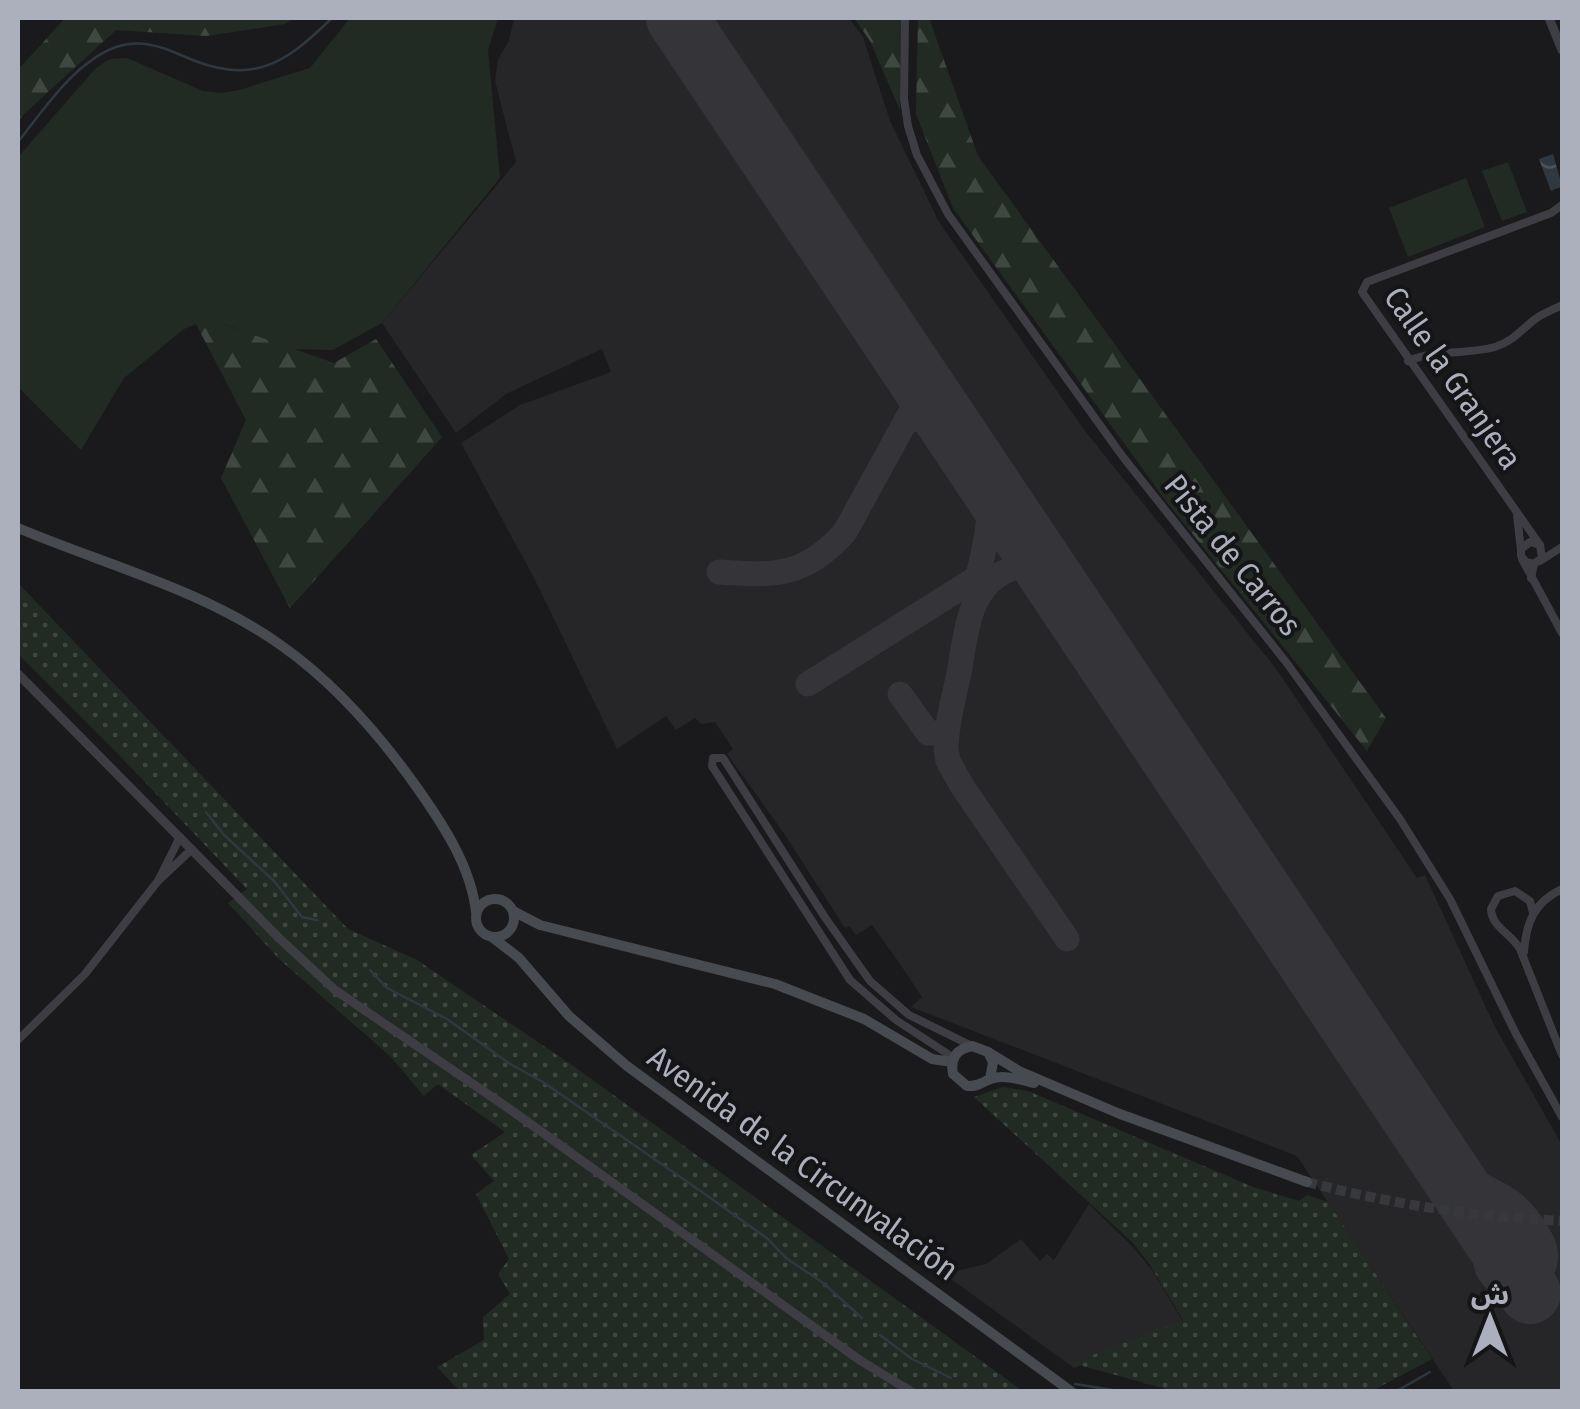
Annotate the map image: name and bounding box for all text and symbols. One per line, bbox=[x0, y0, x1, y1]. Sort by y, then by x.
street label: Calle la Granjera bbox=[1376, 280, 1530, 476]
street label: Pista de Carros bbox=[1157, 467, 1309, 643]
street label: Avenida de la Circunvalación bbox=[641, 1038, 965, 1288]
north arrow bbox=[1440, 1269, 1540, 1369]
text: ش bbox=[1471, 1278, 1509, 1311]

